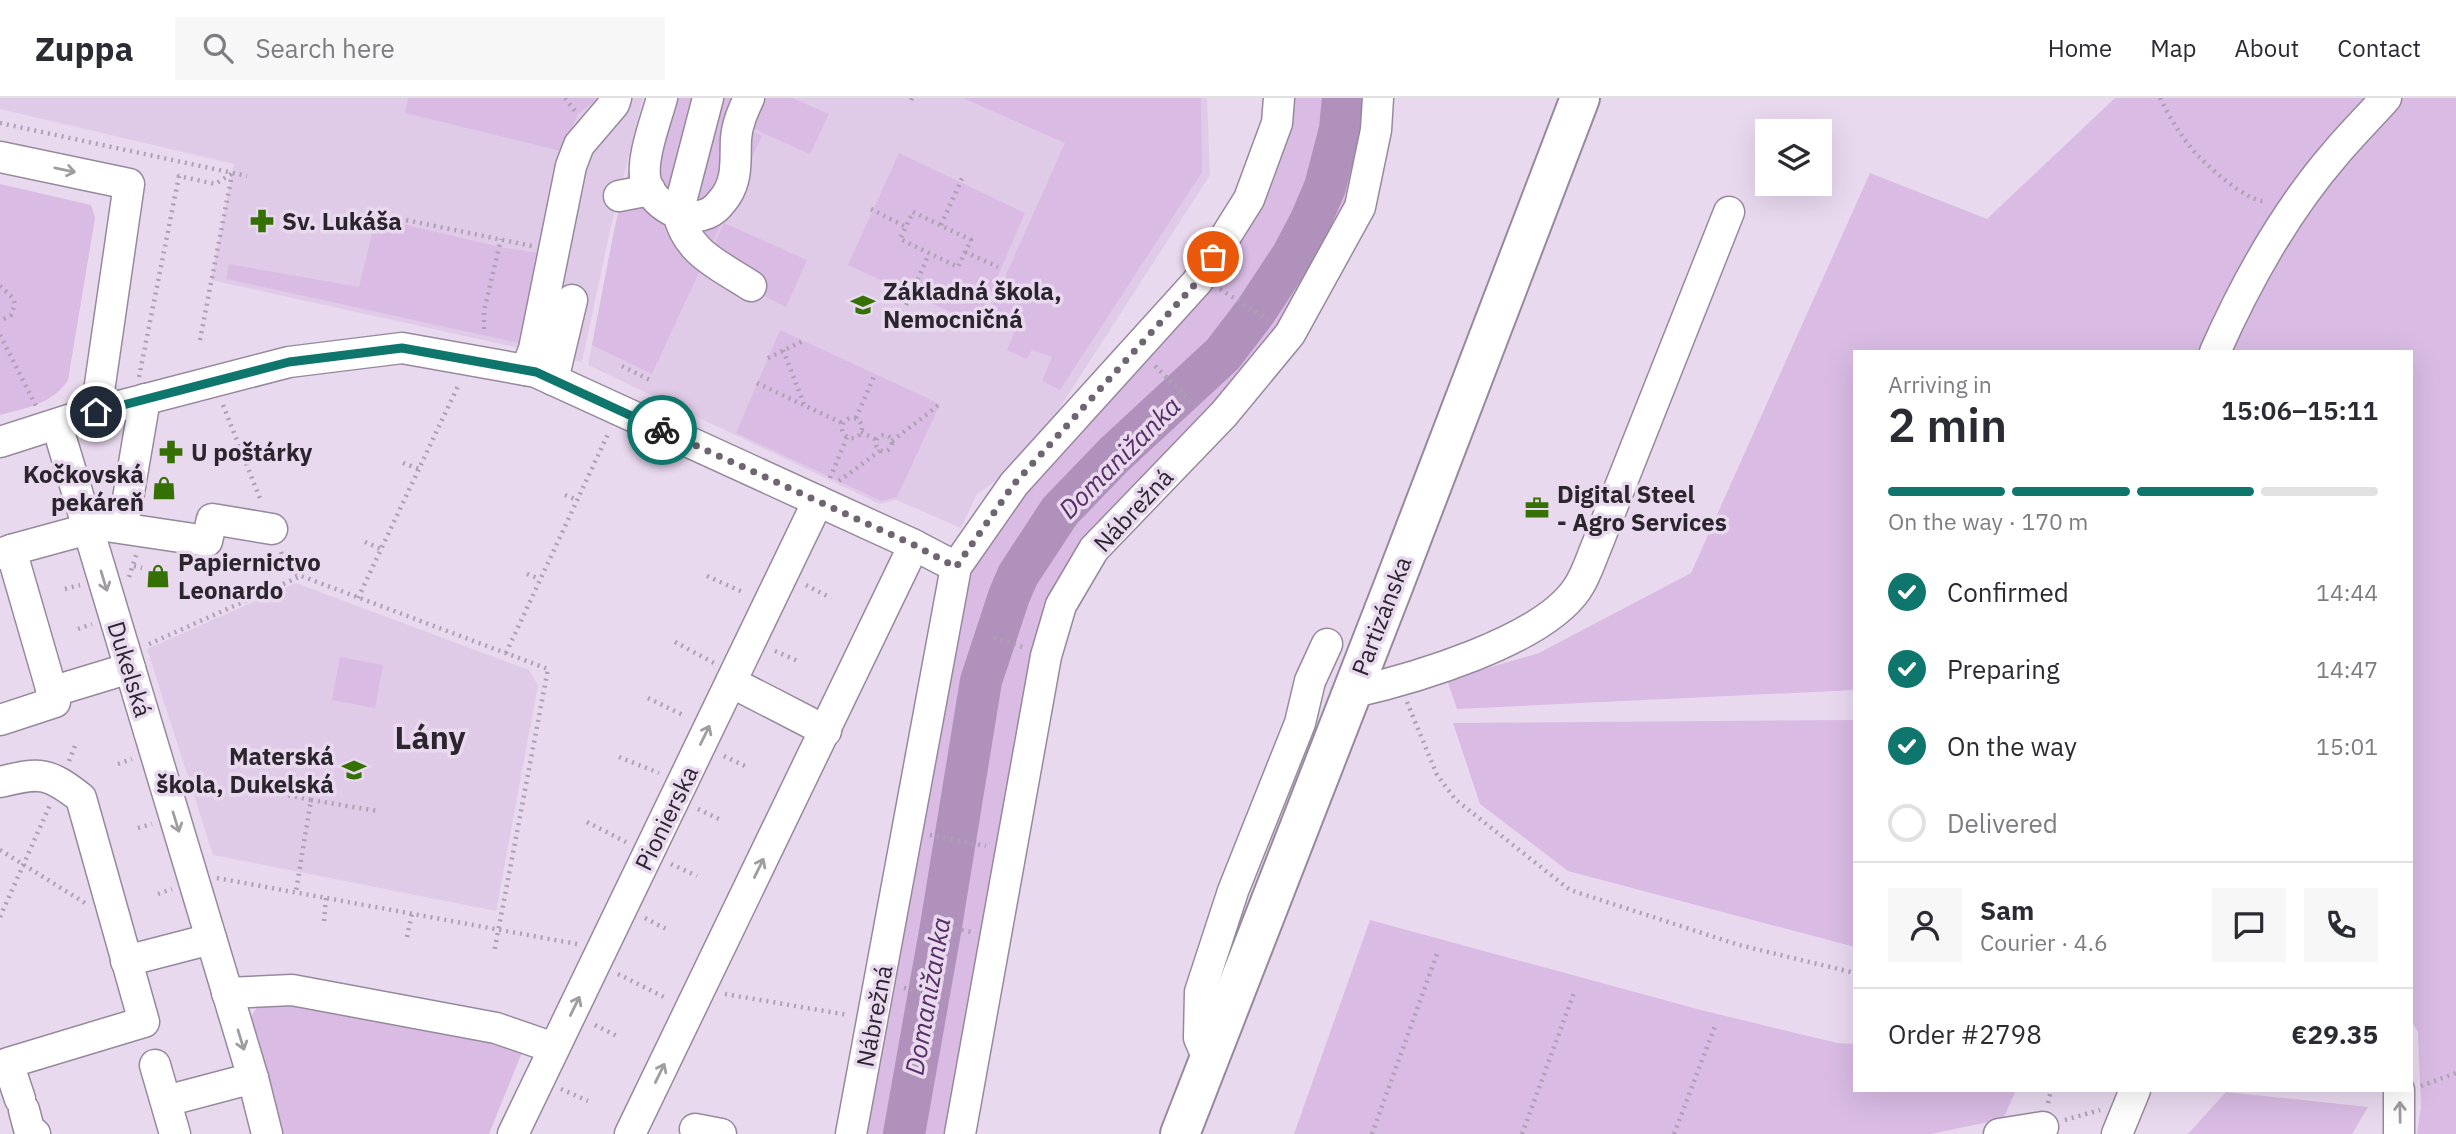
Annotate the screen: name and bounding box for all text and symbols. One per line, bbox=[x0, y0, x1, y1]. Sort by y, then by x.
search box bbox=[175, 17, 665, 80]
text: Zuppa bbox=[35, 27, 133, 70]
icon: search bbox=[199, 29, 237, 67]
text: Search here bbox=[255, 31, 395, 65]
text: Home bbox=[2048, 32, 2112, 64]
text: Map bbox=[2150, 32, 2196, 64]
text: About bbox=[2234, 32, 2299, 64]
text: Contact bbox=[2337, 32, 2421, 64]
map controls bbox=[1755, 119, 1832, 196]
button: layers bbox=[1755, 119, 1832, 196]
one-way arrow bbox=[53, 164, 76, 178]
place label: Sv. Lukáša bbox=[282, 205, 402, 237]
pharmacy icon: Sv. Lukáša bbox=[248, 207, 276, 235]
pin bbox=[1183, 227, 1243, 287]
icon: bag bbox=[1194, 238, 1232, 276]
place label: Základná škola, Nemocničná bbox=[883, 275, 1062, 335]
school or university icon: Základná škola, Nemocničná bbox=[849, 291, 877, 319]
text: Arriving in bbox=[1888, 369, 1992, 399]
pin bbox=[66, 382, 126, 442]
water label: Domanižanka bbox=[1051, 389, 1187, 525]
icon: home bbox=[77, 393, 115, 431]
text: 15:06–15:11 bbox=[2221, 393, 2378, 427]
courier bbox=[627, 395, 697, 465]
text: 2 min bbox=[1888, 395, 2007, 455]
icon: bike bbox=[643, 411, 681, 449]
place label: U poštárky bbox=[191, 436, 313, 468]
pharmacy icon: U poštárky bbox=[157, 438, 185, 466]
place label: Kočkovská pekáreň bbox=[23, 458, 144, 518]
street label: Nábrežná bbox=[1086, 461, 1180, 559]
shop icon: Kočkovská pekáreň bbox=[150, 474, 178, 502]
place label: Digital Steel - Agro Services bbox=[1557, 478, 1727, 538]
office icon: Digital Steel - Agro Services bbox=[1523, 494, 1551, 522]
text: On the way · 170 m bbox=[1888, 506, 2088, 536]
place label: Papiernictvo Leonardo bbox=[178, 546, 321, 606]
street label: Partizánska bbox=[1344, 552, 1418, 680]
shop icon: Papiernictvo Leonardo bbox=[144, 562, 172, 590]
one-way arrow bbox=[98, 570, 111, 592]
icon: check bbox=[1888, 573, 1926, 611]
text: Confirmed bbox=[1947, 575, 2069, 609]
text: 14:44 bbox=[2316, 577, 2378, 607]
street label: Dukelská bbox=[100, 617, 160, 721]
icon: check bbox=[1888, 650, 1926, 688]
text: Preparing bbox=[1947, 652, 2060, 686]
text: 14:47 bbox=[2316, 654, 2378, 684]
district label: Lány bbox=[394, 716, 466, 758]
one-way arrow bbox=[699, 725, 713, 746]
icon: check bbox=[1888, 727, 1926, 765]
text: On the way bbox=[1947, 729, 2077, 763]
text: 15:01 bbox=[2316, 731, 2378, 761]
place label: Materská škola, Dukelská bbox=[156, 740, 334, 800]
school or university icon: Materská škola, Dukelská bbox=[340, 756, 368, 784]
street label: Pionierska bbox=[627, 760, 705, 876]
text: Delivered bbox=[1947, 806, 2058, 840]
one-way arrow bbox=[171, 811, 184, 833]
one-way arrow bbox=[753, 858, 767, 879]
button: person bbox=[1888, 888, 1962, 962]
button: chat bbox=[2212, 888, 2286, 962]
button: phone bbox=[2304, 888, 2378, 962]
text: Sam bbox=[1980, 893, 2034, 927]
water label: Domanižanka bbox=[896, 914, 958, 1078]
text: Courier · 4.6 bbox=[1980, 927, 2108, 957]
street label: Nábrežná bbox=[848, 962, 900, 1070]
one-way arrow bbox=[568, 996, 582, 1017]
text: Order #2798 bbox=[1888, 1017, 2042, 1051]
text: €29.35 bbox=[2291, 1017, 2378, 1051]
one-way arrow bbox=[236, 1029, 249, 1051]
one-way arrow bbox=[653, 1063, 667, 1084]
one-way arrow bbox=[2393, 1101, 2406, 1124]

